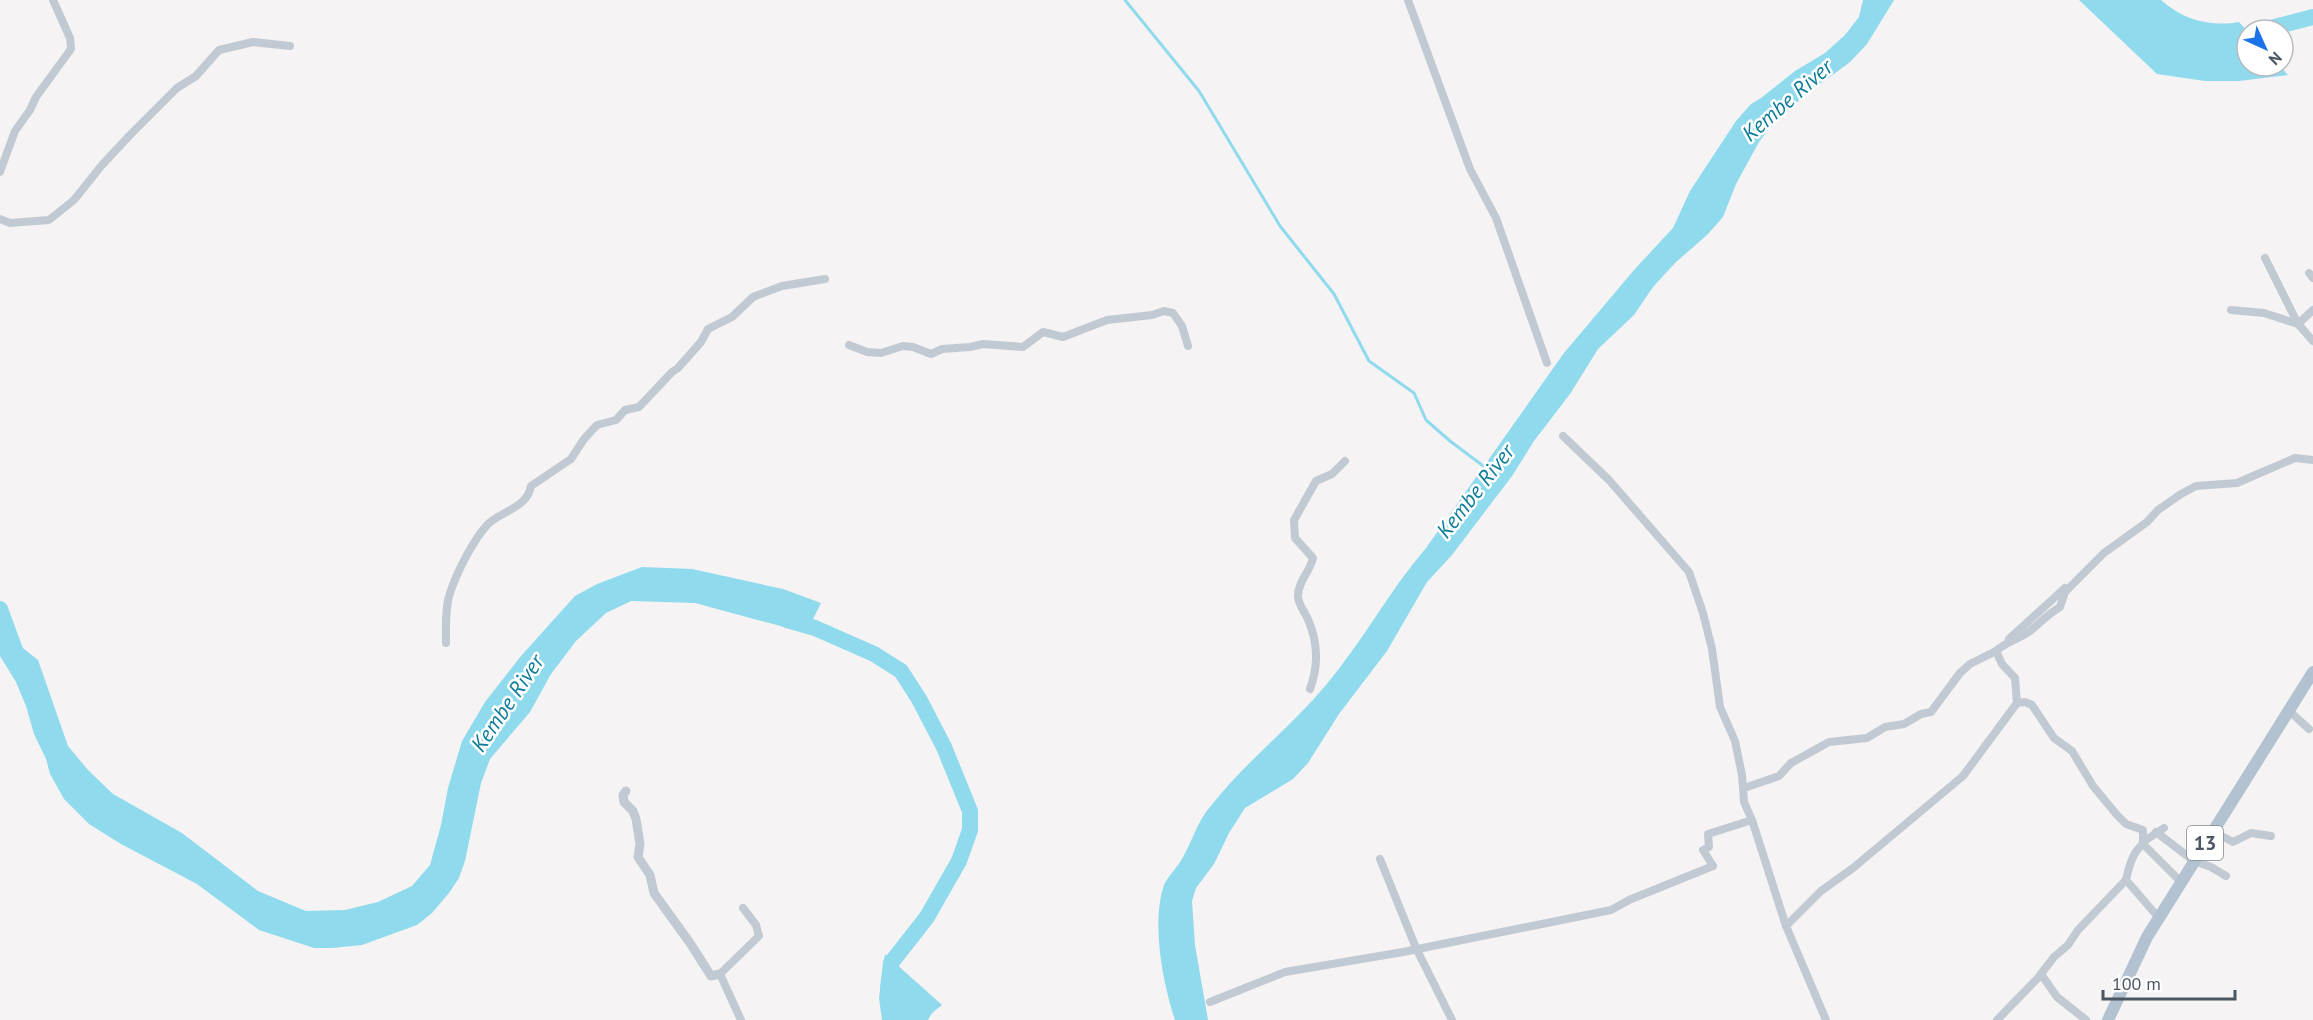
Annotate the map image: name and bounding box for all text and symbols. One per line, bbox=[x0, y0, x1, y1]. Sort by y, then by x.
north arrow bbox=[2235, 18, 2295, 78]
text: N bbox=[2265, 48, 2286, 69]
water label: Kembe River bbox=[1736, 52, 1840, 147]
water label: Kembe River bbox=[1430, 437, 1521, 543]
water label: Kembe River bbox=[464, 648, 551, 757]
road number: 13 bbox=[2187, 826, 2223, 860]
scale bar bbox=[2103, 963, 2235, 1001]
text: 100 m bbox=[2112, 972, 2161, 995]

